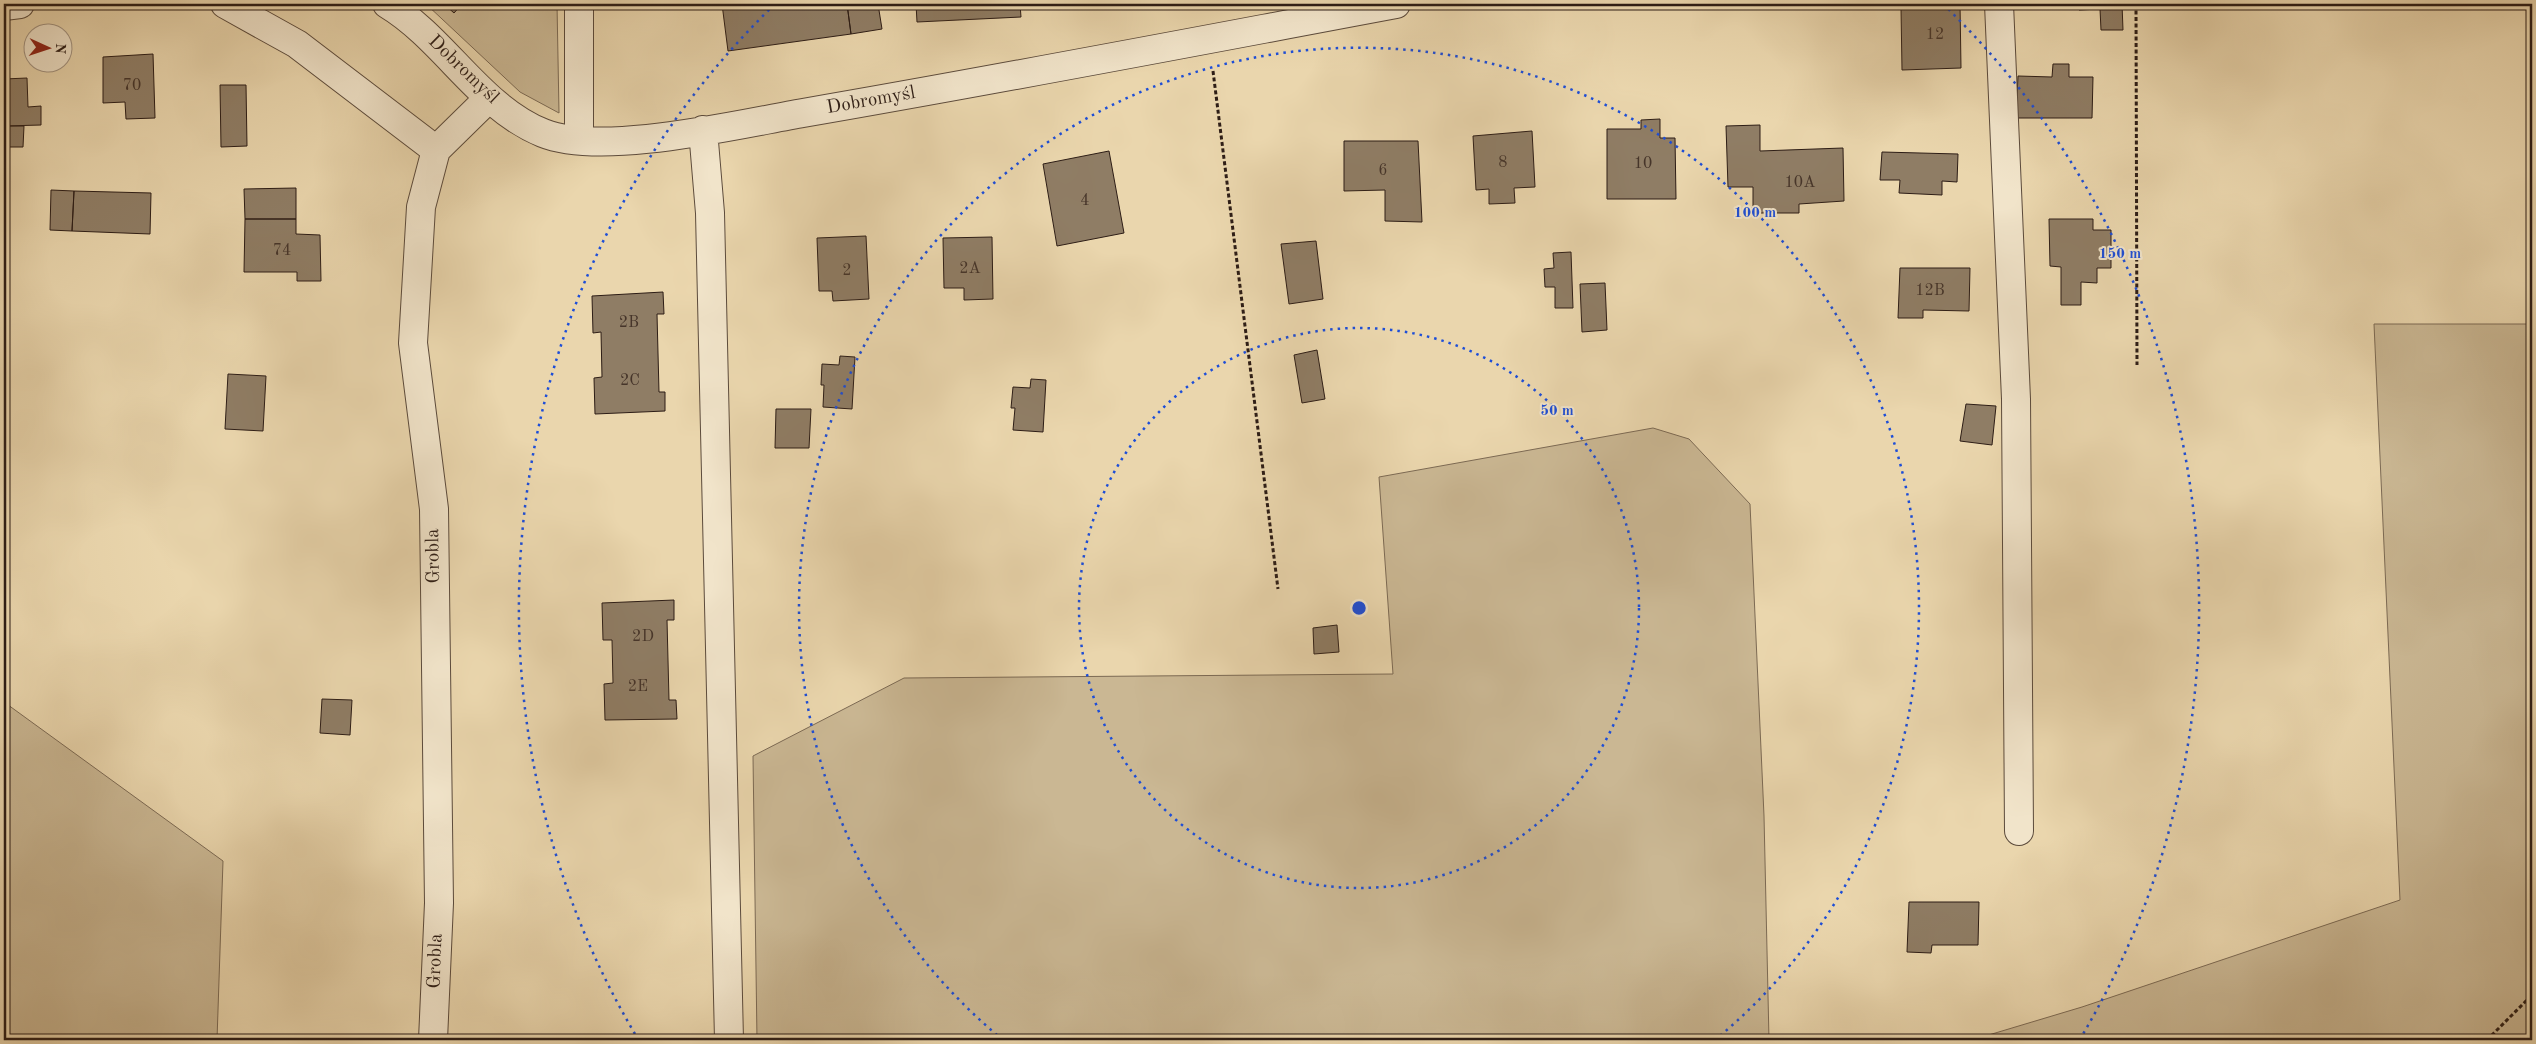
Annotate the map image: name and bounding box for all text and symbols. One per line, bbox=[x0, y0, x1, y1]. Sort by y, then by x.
north arrow bbox=[22, 22, 72, 72]
house number: 12 bbox=[1926, 27, 1944, 43]
street label: Dobromyśl bbox=[424, 32, 502, 108]
text: N bbox=[53, 43, 67, 55]
house number: 70 bbox=[123, 78, 141, 94]
street label: Dobromyśl bbox=[825, 84, 917, 118]
house number: 8 bbox=[1498, 155, 1508, 171]
house number: 10 bbox=[1634, 156, 1652, 172]
house number: 6 bbox=[1378, 163, 1388, 179]
house number: 10A bbox=[1785, 175, 1815, 191]
house number: 4 bbox=[1080, 193, 1090, 209]
text: 100 m bbox=[1734, 206, 1776, 221]
house number: 74 bbox=[273, 243, 291, 259]
text: 150 m bbox=[2099, 247, 2141, 262]
house number: 2A bbox=[959, 261, 981, 277]
house number: 2 bbox=[842, 263, 852, 279]
house number: 12B bbox=[1915, 283, 1945, 299]
house number: 2B bbox=[619, 315, 639, 331]
house number: 2C bbox=[620, 373, 640, 389]
text: 50 m bbox=[1540, 404, 1574, 419]
street label: Grobla bbox=[424, 528, 444, 584]
centre of rings bbox=[1350, 599, 1368, 617]
house number: 2D bbox=[632, 629, 654, 645]
house number: 2E bbox=[628, 679, 648, 695]
street label: Grobla bbox=[426, 933, 446, 989]

